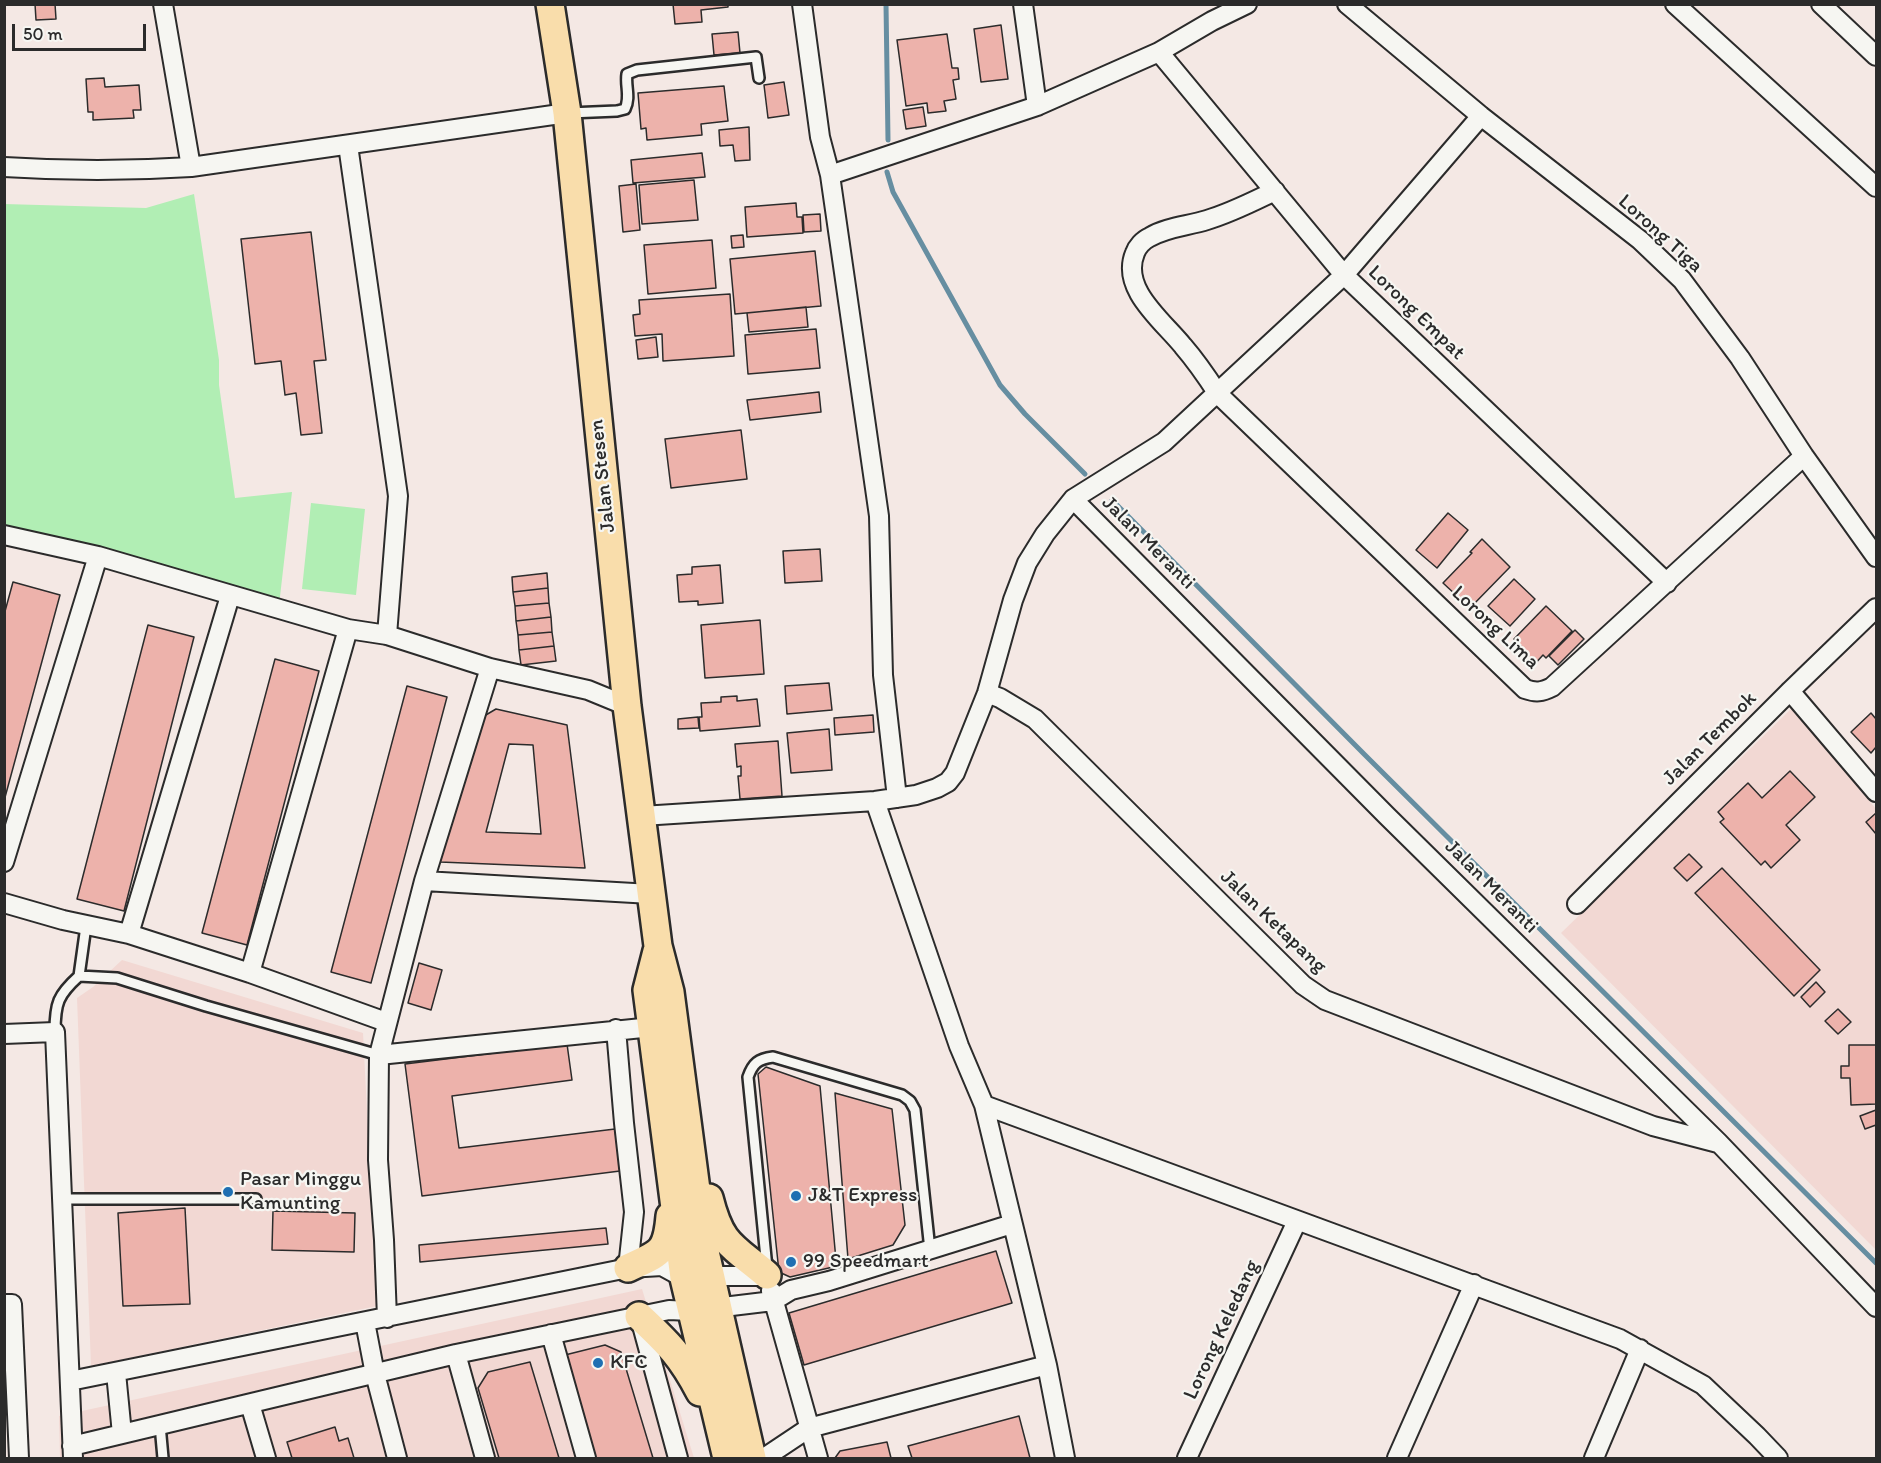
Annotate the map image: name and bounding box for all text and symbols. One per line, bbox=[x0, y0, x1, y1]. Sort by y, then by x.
scale bar bbox=[15, 12, 148, 50]
text: 50 m bbox=[23, 23, 63, 45]
street label: Lorong Tiga bbox=[1612, 189, 1708, 279]
street label: Lorong Empat bbox=[1362, 260, 1470, 366]
street label: Jalan Stesen bbox=[585, 418, 621, 534]
street label: Jalan Meranti bbox=[1096, 491, 1200, 595]
street label: Lorong Lima bbox=[1446, 581, 1544, 675]
street label: Jalan Tembok bbox=[1658, 687, 1762, 791]
street label: Jalan Meranti bbox=[1439, 835, 1543, 939]
street label: Jalan Ketapang bbox=[1214, 865, 1332, 979]
place label: Pasar Minggu Kamunting bbox=[240, 1167, 361, 1217]
place label: J&T Express bbox=[808, 1183, 917, 1209]
marker: Pasar Minggu Kamunting bbox=[221, 1185, 235, 1199]
marker: J&T Express bbox=[789, 1189, 803, 1203]
place label: 99 Speedmart bbox=[803, 1249, 929, 1275]
marker: 99 Speedmart bbox=[784, 1255, 798, 1269]
street label: Lorong Keledang bbox=[1179, 1256, 1265, 1404]
place label: KFC bbox=[610, 1350, 648, 1376]
marker: KFC bbox=[591, 1356, 605, 1370]

